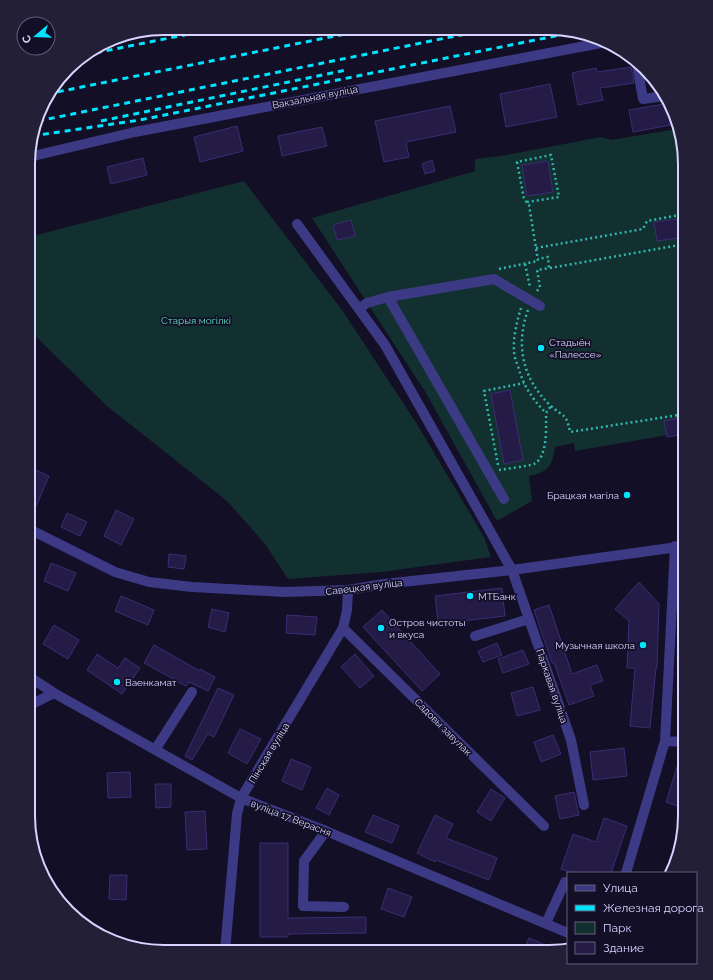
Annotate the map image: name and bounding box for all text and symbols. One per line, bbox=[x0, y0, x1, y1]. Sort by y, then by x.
north arrow bbox=[16, 16, 56, 56]
text: С bbox=[19, 33, 34, 45]
street label: Вакзальная вуліца bbox=[271, 83, 359, 111]
park label: Старыя могілкі bbox=[161, 315, 231, 326]
place label: Стадыён «Палессе» bbox=[549, 337, 602, 360]
marker: Стадыён «Палессе» bbox=[536, 343, 546, 353]
place label: Брацкая магіла bbox=[547, 490, 619, 501]
marker: Брацкая магіла bbox=[622, 490, 632, 500]
street label: Савецкая вуліца bbox=[325, 577, 403, 597]
marker: МТБанк bbox=[465, 591, 475, 601]
place label: МТБанк bbox=[478, 591, 516, 602]
place label: Остров чистоты и вкуса bbox=[389, 617, 466, 640]
marker: Остров чистоты и вкуса bbox=[376, 623, 386, 633]
place label: Музычная школа bbox=[555, 640, 635, 651]
marker: Музычная школа bbox=[638, 640, 648, 650]
street label: Паркавая вуліца bbox=[534, 647, 570, 725]
marker: Ваенкамат bbox=[112, 677, 122, 687]
place label: Ваенкамат bbox=[125, 677, 177, 688]
street label: Садовы завулак bbox=[412, 696, 474, 758]
street label: Пінская вуліца bbox=[247, 721, 291, 785]
street label: вуліца 17 Верасня bbox=[249, 798, 333, 838]
legend bbox=[567, 872, 697, 964]
text: Улица bbox=[603, 881, 638, 895]
text: Железная дорога bbox=[603, 901, 704, 915]
text: Парк bbox=[603, 921, 632, 935]
text: Здание bbox=[603, 941, 644, 955]

